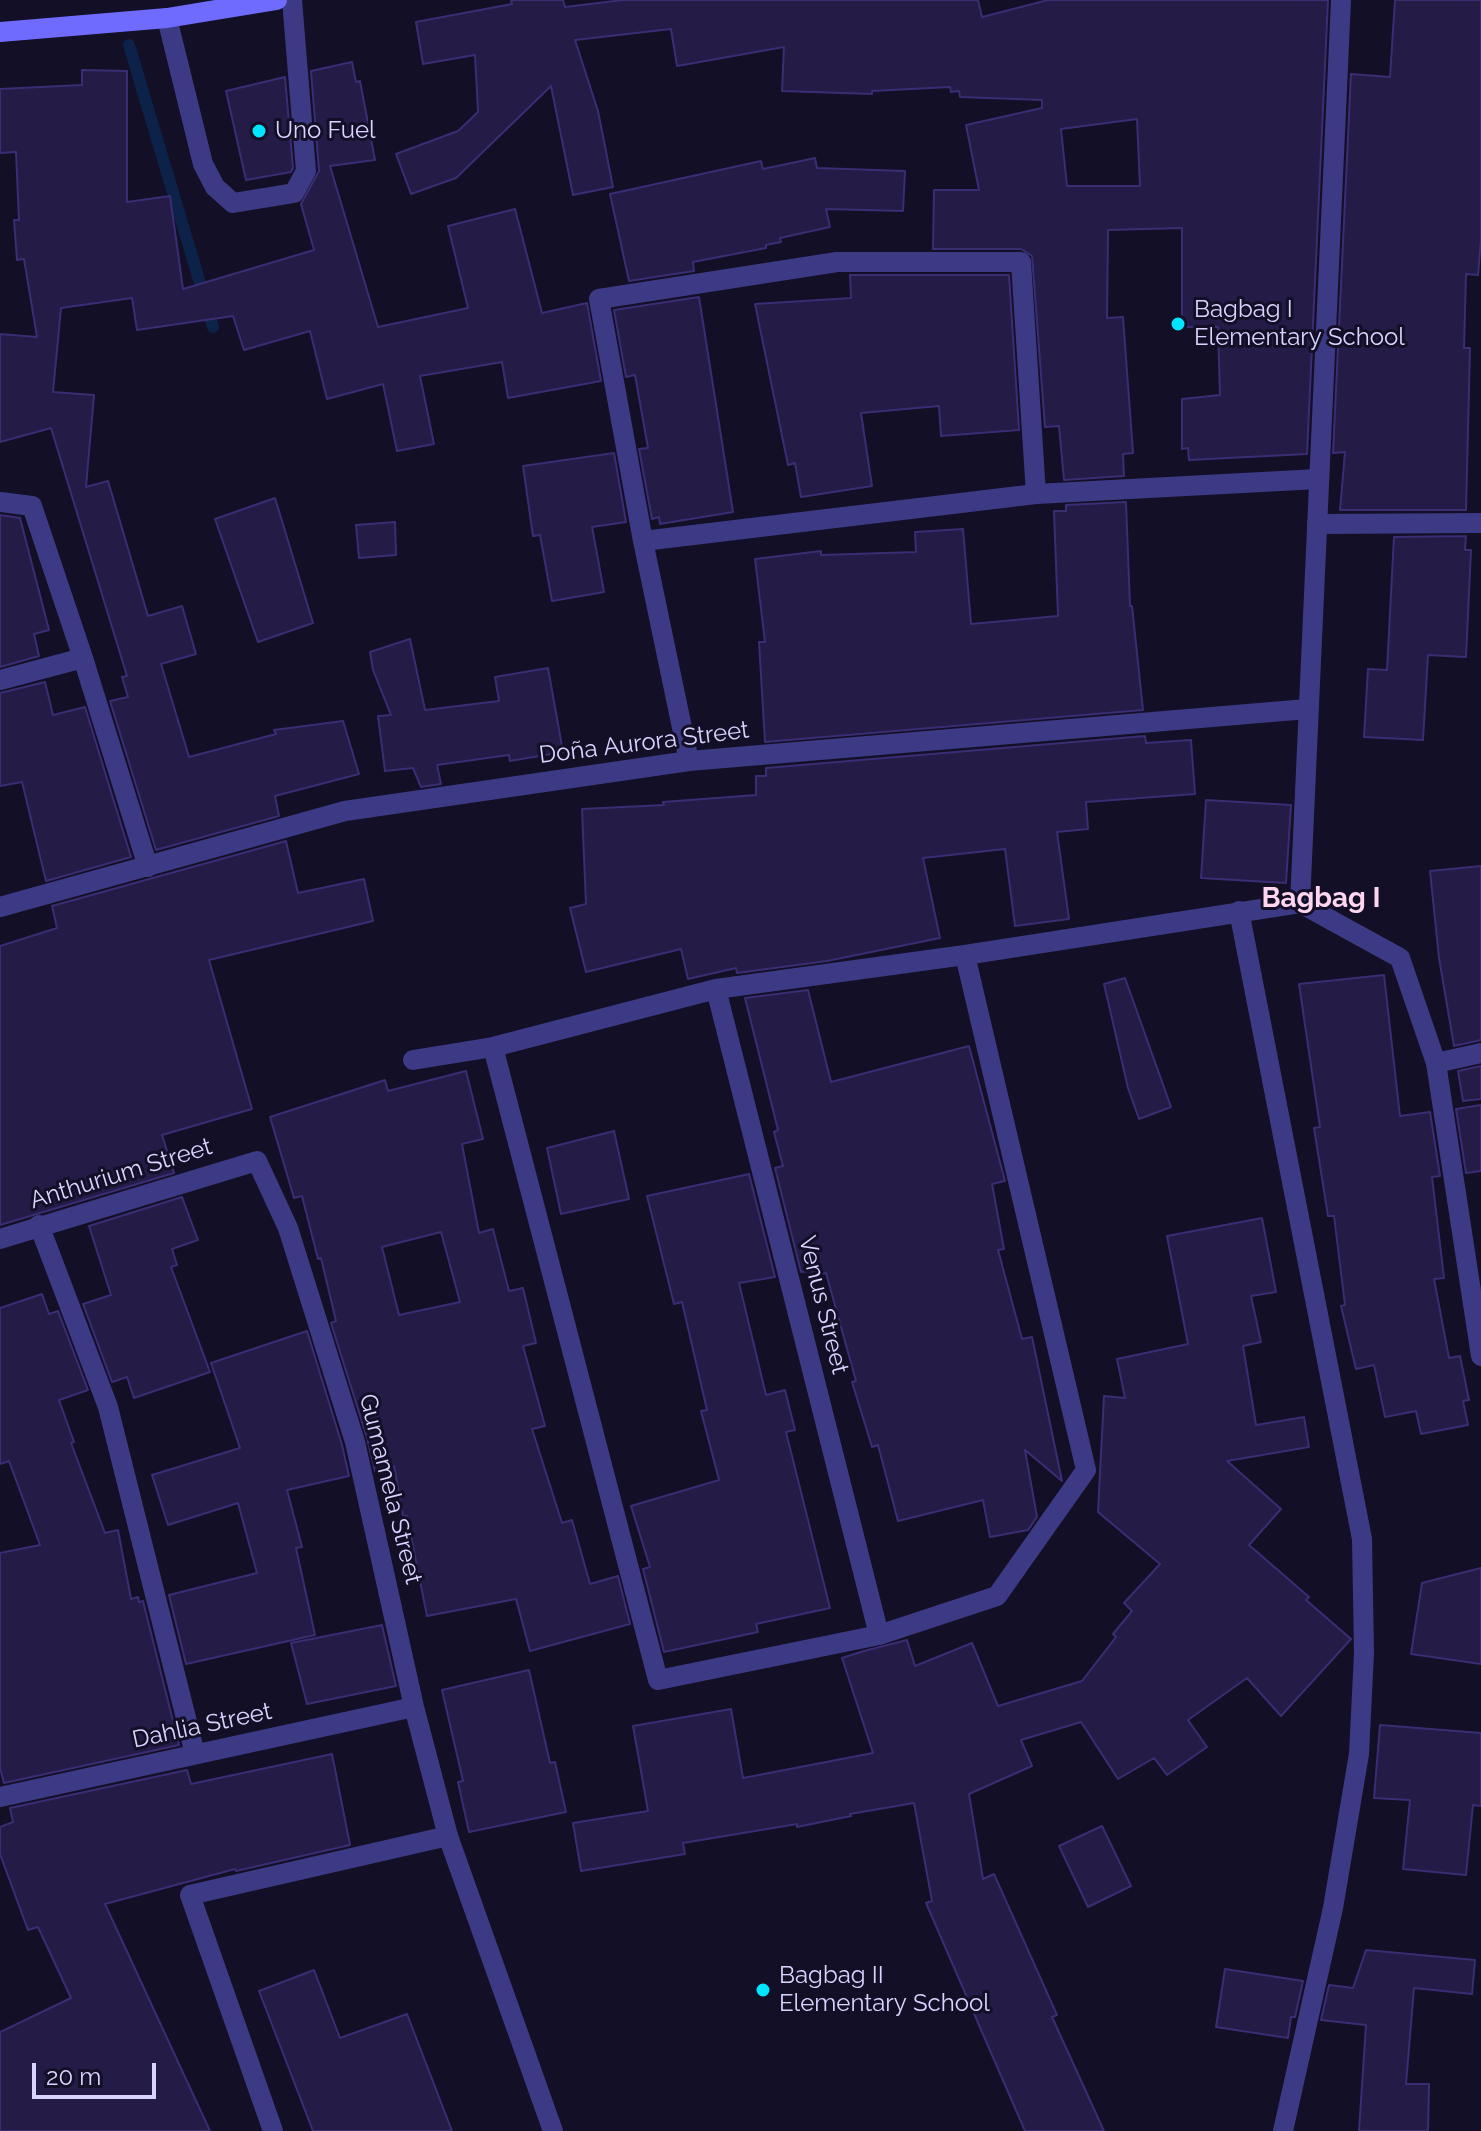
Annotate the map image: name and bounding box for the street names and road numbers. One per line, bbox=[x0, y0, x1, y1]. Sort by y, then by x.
street label: Doña Aurora Street bbox=[537, 716, 751, 770]
street label: Anthurium Street bbox=[26, 1133, 216, 1215]
street label: Venus Street bbox=[792, 1233, 854, 1377]
street label: Gumamela Street bbox=[352, 1391, 428, 1587]
street label: Dahlia Street bbox=[130, 1697, 274, 1755]

